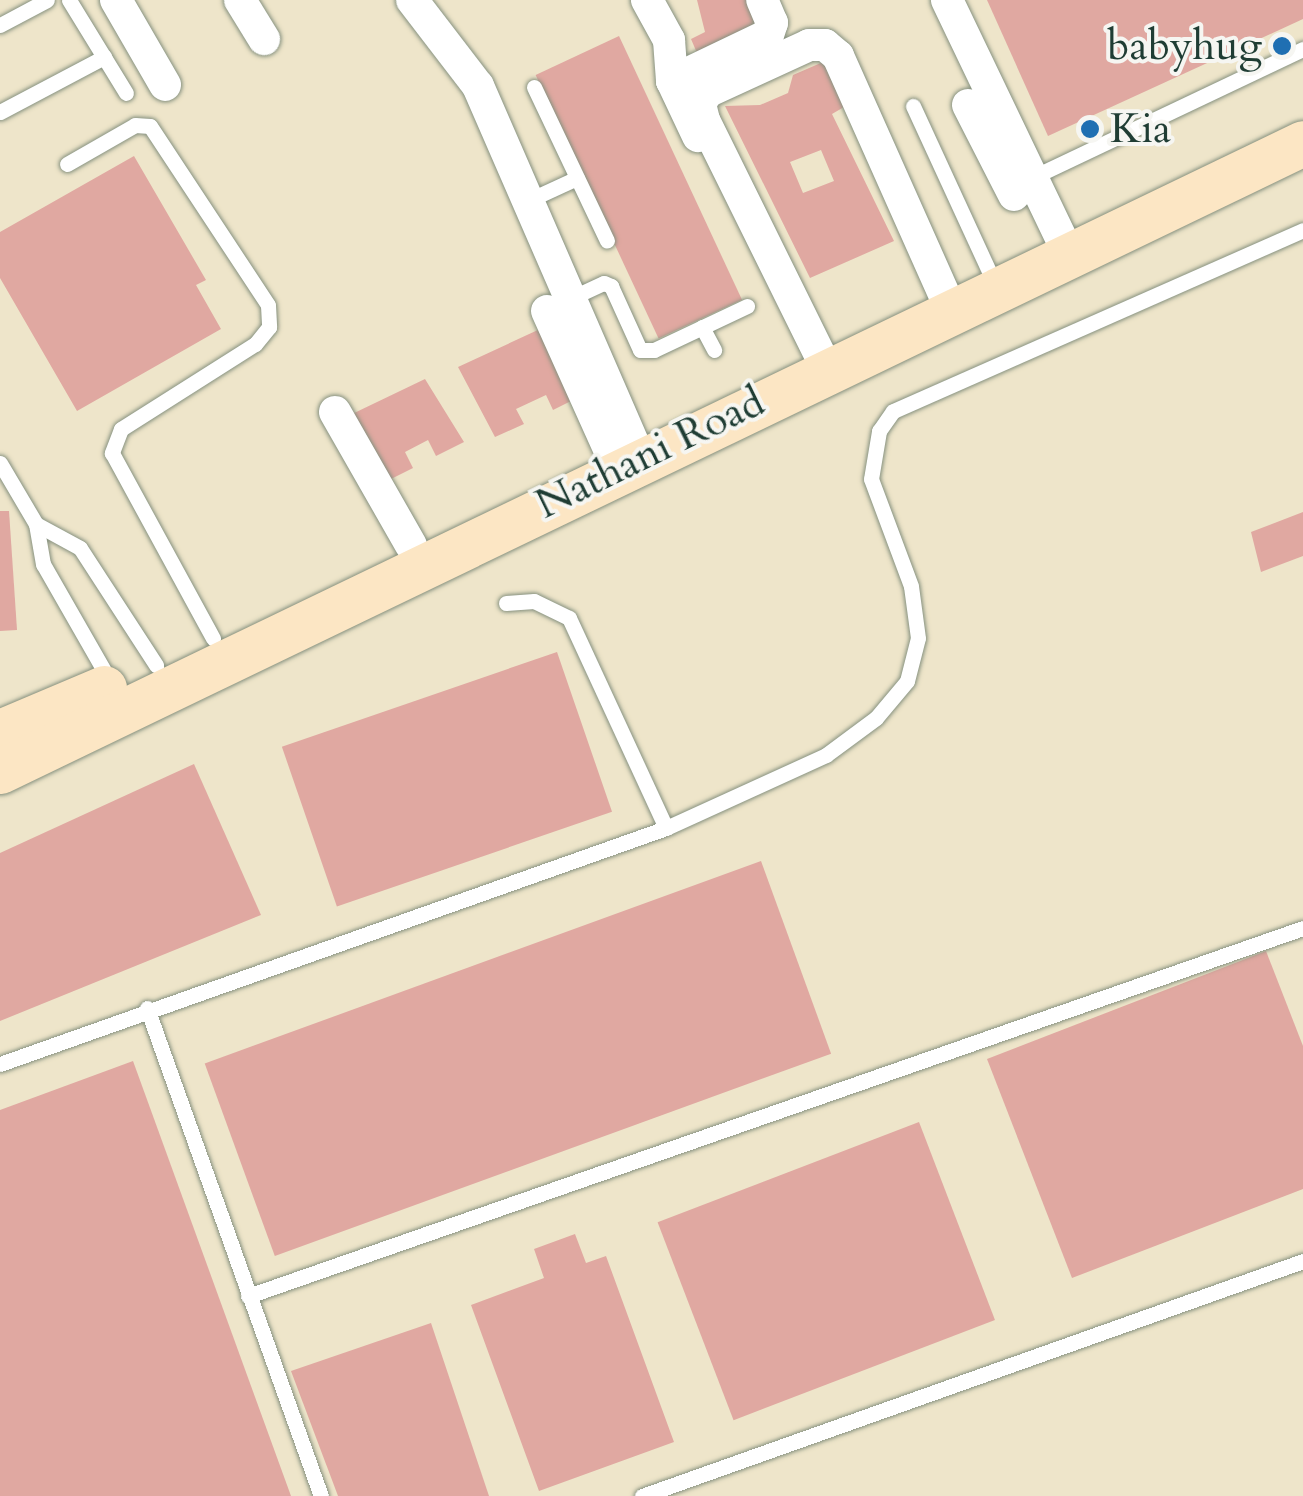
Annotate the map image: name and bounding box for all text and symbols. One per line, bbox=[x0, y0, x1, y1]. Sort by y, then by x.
place label: babyhug bbox=[1107, 21, 1262, 71]
marker: babyhug bbox=[1271, 35, 1293, 57]
place label: Kia bbox=[1110, 104, 1171, 154]
marker: Kia bbox=[1079, 118, 1101, 140]
street label: Nathani Road bbox=[528, 376, 772, 530]

